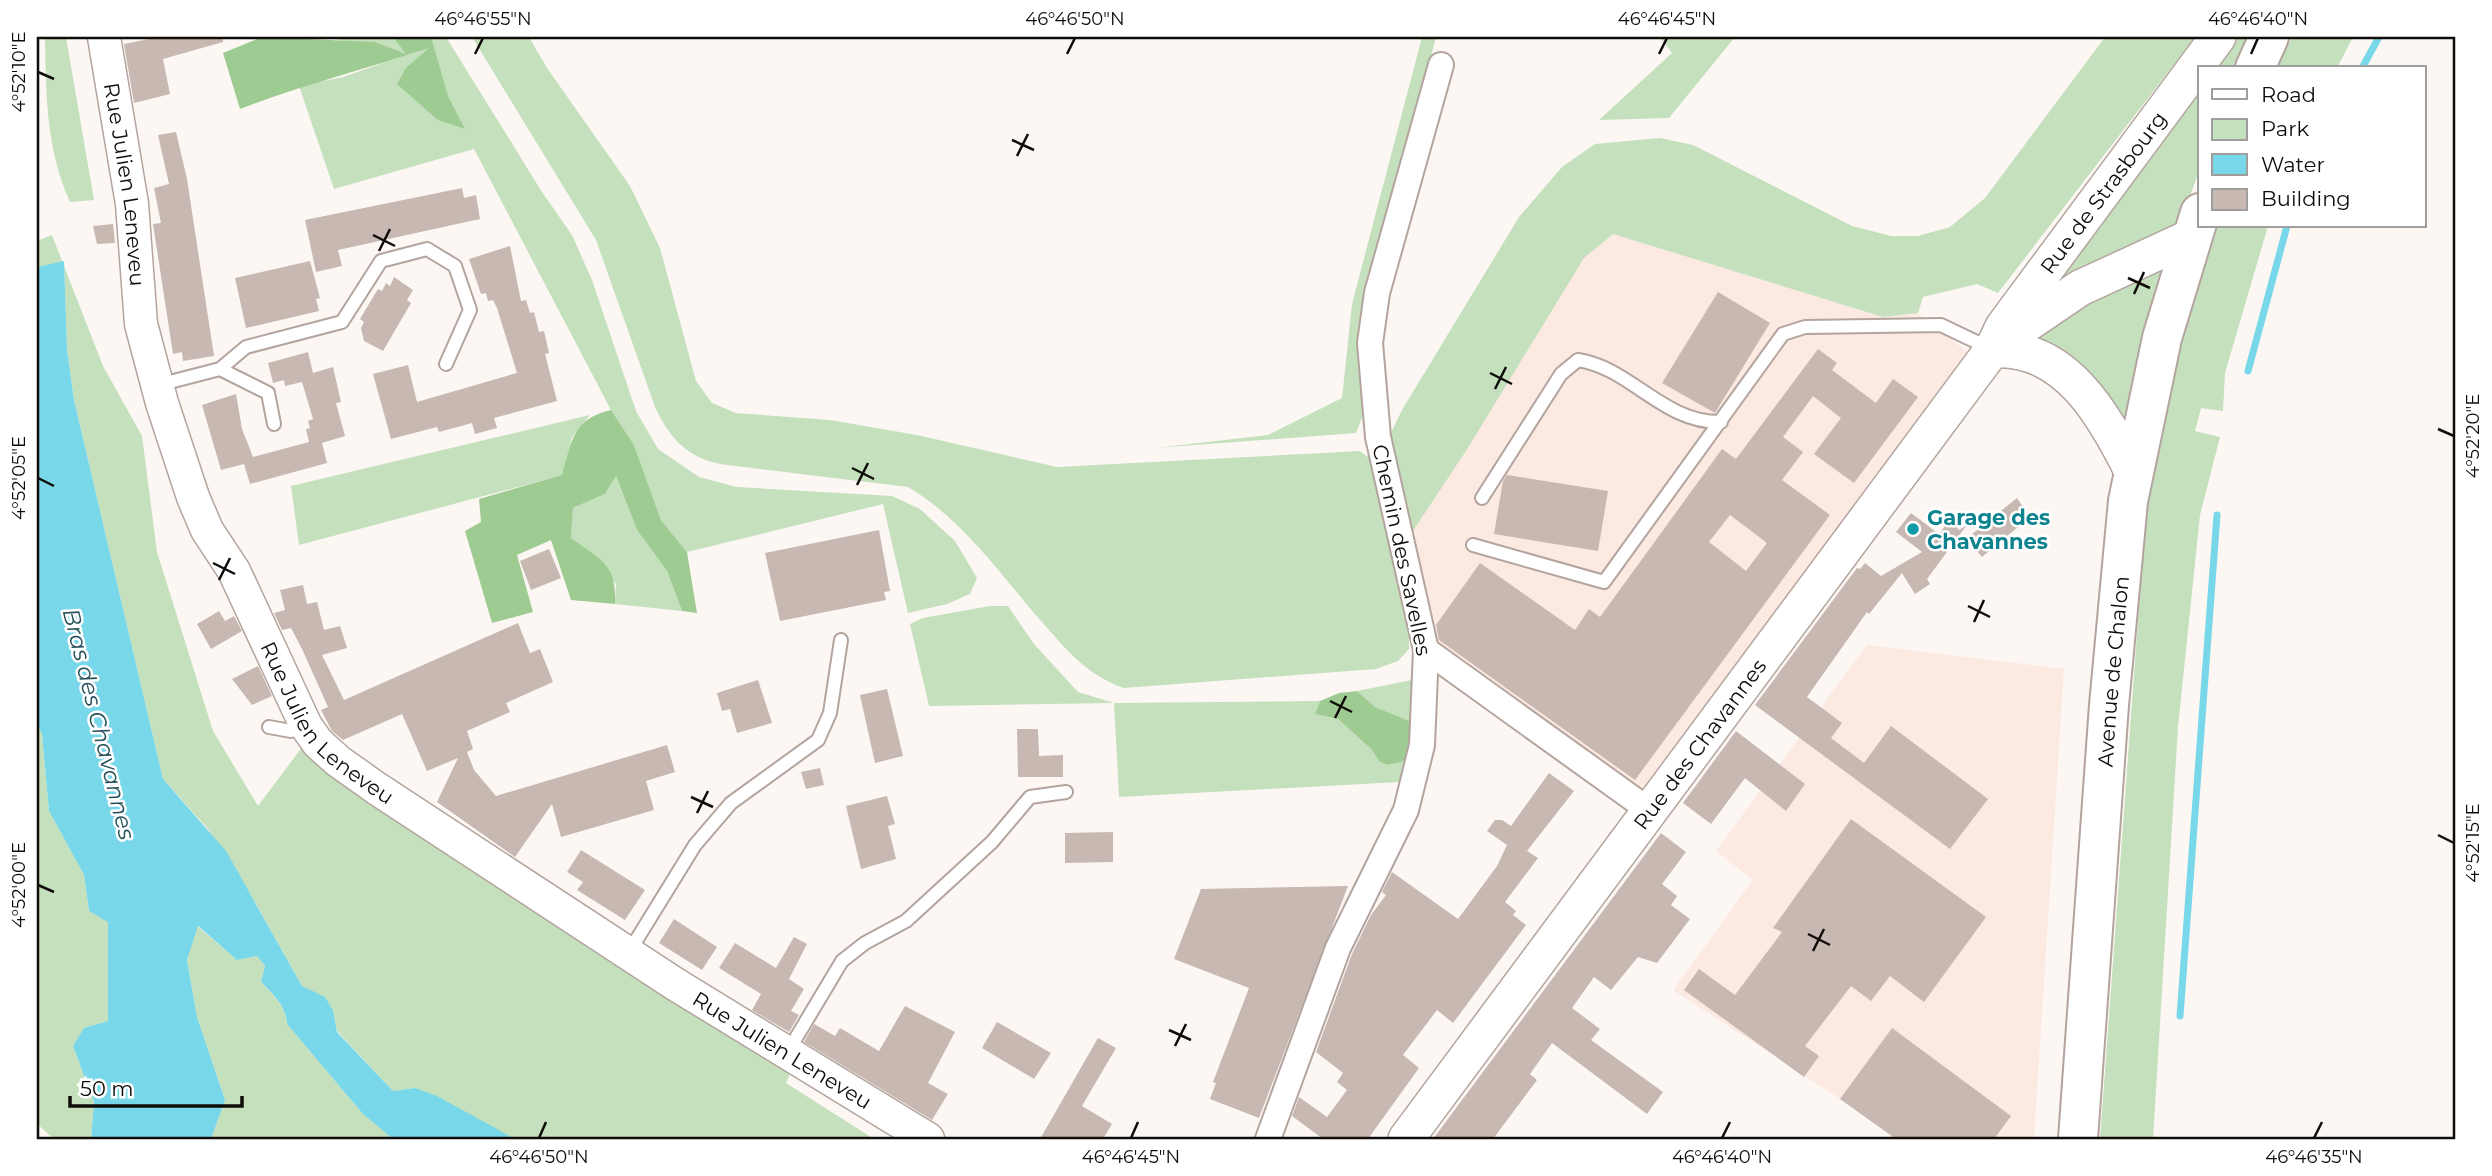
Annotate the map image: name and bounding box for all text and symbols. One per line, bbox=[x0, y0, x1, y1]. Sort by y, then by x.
text: 46°46'55"N bbox=[434, 8, 532, 30]
text: 46°46'50"N bbox=[1025, 8, 1125, 30]
text: 46°46'45"N bbox=[1618, 8, 1716, 30]
text: 46°46'40"N bbox=[2208, 8, 2308, 30]
text: 4°52'10"E bbox=[8, 31, 30, 113]
legend bbox=[2198, 66, 2426, 228]
street label: Rue Julien Leneveu bbox=[99, 81, 151, 287]
text: Road bbox=[2261, 82, 2316, 107]
street label: Rue de Strasbourg bbox=[2035, 106, 2171, 278]
text: Park bbox=[2261, 116, 2309, 141]
text: Water bbox=[2261, 152, 2325, 177]
text: Building bbox=[2261, 186, 2351, 211]
text: 4°52'20"E bbox=[2462, 394, 2484, 478]
text: 4°52'05"E bbox=[8, 436, 30, 520]
street label: Chemin des Savelles bbox=[1367, 442, 1437, 658]
place label: Garage des Chavannes bbox=[1927, 505, 2050, 554]
marker: Garage des Chavannes bbox=[1905, 521, 1921, 537]
street label: Avenue de Chalon bbox=[2092, 575, 2133, 768]
water label: Bras des Chavannes bbox=[57, 605, 141, 843]
street label: Rue Julien Leneveu bbox=[256, 637, 399, 809]
street label: Rue des Chavannes bbox=[1628, 654, 1771, 834]
text: 4°52'15"E bbox=[2462, 803, 2484, 883]
text: 4°52'00"E bbox=[8, 842, 30, 928]
street label: Rue Julien Leneveu bbox=[688, 985, 876, 1114]
scale bar bbox=[70, 1064, 242, 1108]
text: 50 m bbox=[80, 1076, 134, 1101]
text: 46°46'50"N bbox=[489, 1146, 589, 1168]
text: 46°46'45"N bbox=[1082, 1146, 1180, 1168]
text: 46°46'40"N bbox=[1672, 1146, 1772, 1168]
text: 46°46'35"N bbox=[2265, 1146, 2363, 1168]

